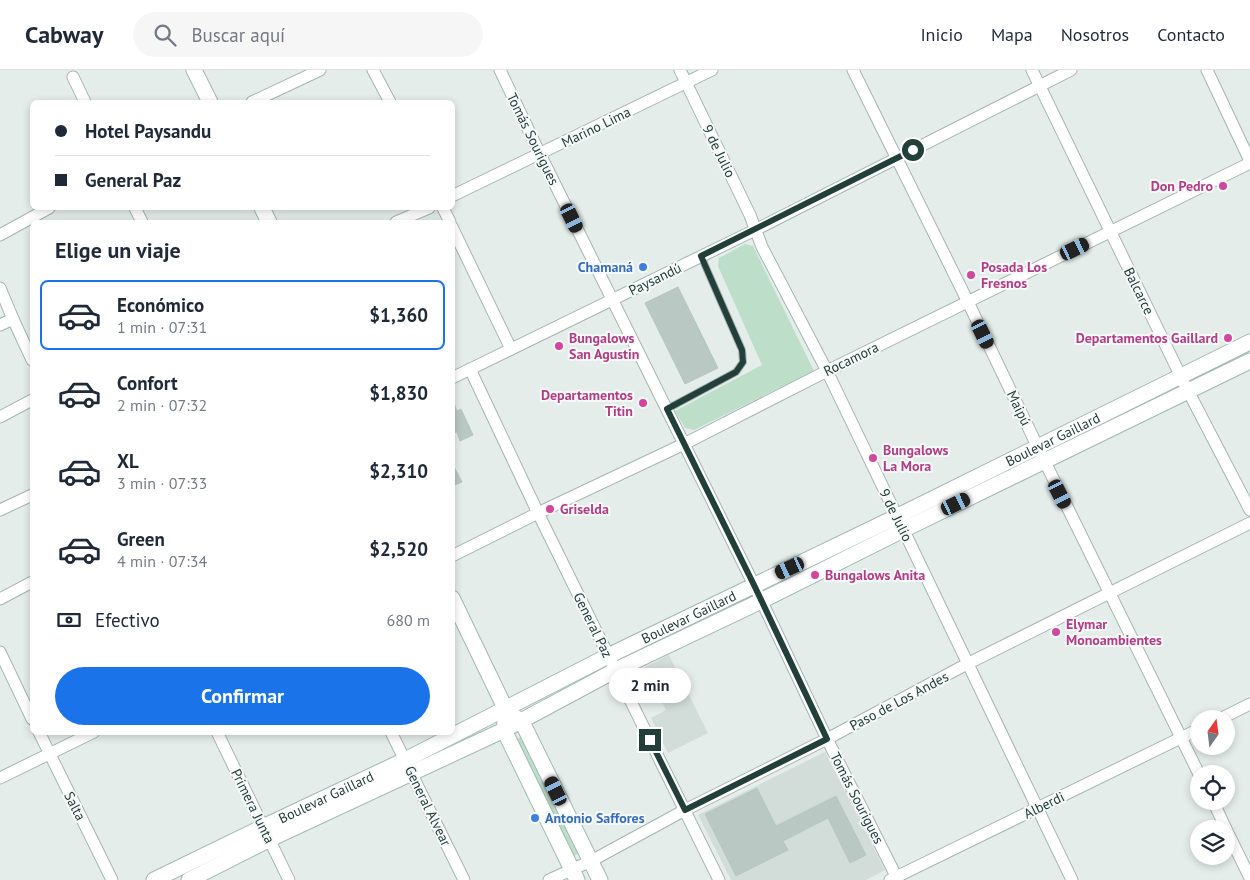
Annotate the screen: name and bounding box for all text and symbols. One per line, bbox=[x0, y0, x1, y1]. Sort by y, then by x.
search box bbox=[133, 12, 483, 57]
text: Cabway bbox=[25, 19, 103, 50]
icon: search bbox=[151, 21, 179, 49]
text: Buscar aquí bbox=[191, 23, 285, 47]
text: Inicio bbox=[920, 23, 963, 46]
text: Mapa bbox=[991, 23, 1033, 46]
text: Nosotros bbox=[1061, 23, 1129, 46]
text: Contacto bbox=[1157, 23, 1225, 46]
street label: Tomás Sourigues bbox=[503, 90, 563, 188]
street label: Marino Lima bbox=[558, 103, 634, 151]
text: Hotel Paysandu bbox=[85, 119, 211, 143]
street label: 9 de Julio bbox=[698, 122, 740, 180]
route start bbox=[902, 139, 924, 161]
text: General Paz bbox=[85, 168, 181, 192]
place label: Don Pedro bbox=[1151, 177, 1213, 195]
marker: Don Pedro bbox=[1217, 180, 1229, 192]
car bbox=[558, 201, 585, 235]
text: Elige un viaje bbox=[55, 236, 181, 264]
car bbox=[1058, 236, 1091, 262]
place label: Chamaná bbox=[578, 258, 633, 276]
place label: Posada Los Fresnos bbox=[981, 258, 1047, 292]
street label: Paysandú bbox=[626, 259, 684, 299]
marker: Chamaná bbox=[637, 261, 649, 273]
street label: Balcarce bbox=[1120, 264, 1158, 318]
marker: Posada Los Fresnos bbox=[965, 269, 977, 281]
icon: car bbox=[57, 293, 102, 338]
text: Económico bbox=[117, 293, 204, 317]
text: $1,360 bbox=[369, 303, 428, 327]
text: 1 min · 07:31 bbox=[117, 317, 207, 337]
car bbox=[969, 317, 996, 351]
place label: Bungalows San Agustin bbox=[569, 329, 639, 363]
place label: Departamentos Gaillard bbox=[1076, 329, 1218, 347]
marker: Departamentos Gaillard bbox=[1222, 332, 1234, 344]
street label: Rocamora bbox=[821, 338, 882, 380]
marker: Bungalows San Agustin bbox=[553, 340, 565, 352]
icon: car bbox=[57, 371, 102, 416]
text: Confort bbox=[117, 371, 178, 395]
text: $1,830 bbox=[369, 381, 428, 405]
place label: Departamentos Titin bbox=[541, 386, 633, 420]
street label: Maipú bbox=[1003, 387, 1035, 429]
text: 2 min · 07:32 bbox=[117, 395, 207, 415]
marker: Departamentos Titin bbox=[637, 397, 649, 409]
street label: Boulevar Gaillard bbox=[1003, 409, 1103, 470]
place label: Bungalows La Mora bbox=[883, 441, 948, 475]
icon: car bbox=[57, 449, 102, 494]
text: XL bbox=[117, 449, 139, 473]
marker: Bungalows La Mora bbox=[867, 452, 879, 464]
text: $2,310 bbox=[369, 459, 428, 483]
text: 3 min · 07:33 bbox=[117, 473, 207, 493]
car bbox=[1046, 477, 1073, 511]
street label: 9 de Julio bbox=[875, 486, 917, 544]
car bbox=[939, 491, 972, 517]
place label: Griselda bbox=[560, 500, 609, 518]
marker: Griselda bbox=[544, 503, 556, 515]
icon: car bbox=[57, 527, 102, 572]
text: Green bbox=[117, 527, 165, 551]
text: $2,520 bbox=[369, 537, 428, 561]
text: 4 min · 07:34 bbox=[117, 551, 207, 571]
car bbox=[773, 555, 806, 581]
place label: Bungalows Anita bbox=[825, 566, 925, 584]
marker: Bungalows Anita bbox=[809, 569, 821, 581]
street label: Boulevar Gaillard bbox=[638, 586, 739, 648]
street label: General Paz bbox=[569, 589, 617, 661]
icon: cash bbox=[55, 606, 83, 634]
text: Efectivo bbox=[95, 608, 160, 632]
text: 680 m bbox=[387, 610, 430, 630]
place label: Elymar Monoambientes bbox=[1066, 615, 1162, 649]
marker: Elymar Monoambientes bbox=[1050, 626, 1062, 638]
button: Confirmar bbox=[55, 667, 430, 725]
street label: Paso de Los Andes bbox=[847, 667, 952, 735]
callout: 2 min bbox=[609, 668, 691, 702]
text: 2 min bbox=[630, 675, 670, 695]
north arrow bbox=[1190, 710, 1235, 755]
map controls bbox=[1190, 710, 1235, 865]
route end bbox=[639, 729, 661, 751]
street label: Tomás Sourigues bbox=[826, 749, 888, 847]
street label: General Alvear bbox=[401, 763, 455, 849]
button: locate bbox=[1190, 765, 1235, 810]
street label: Primera Junta bbox=[227, 766, 279, 846]
street label: Boulevar Gaillard bbox=[276, 767, 377, 827]
car bbox=[542, 774, 569, 808]
street label: Alberdi bbox=[1021, 787, 1067, 823]
street label: Salta bbox=[60, 788, 90, 824]
place label: Antonio Saffores bbox=[545, 809, 645, 827]
marker: Antonio Saffores bbox=[529, 812, 541, 824]
button: layers bbox=[1190, 820, 1235, 865]

